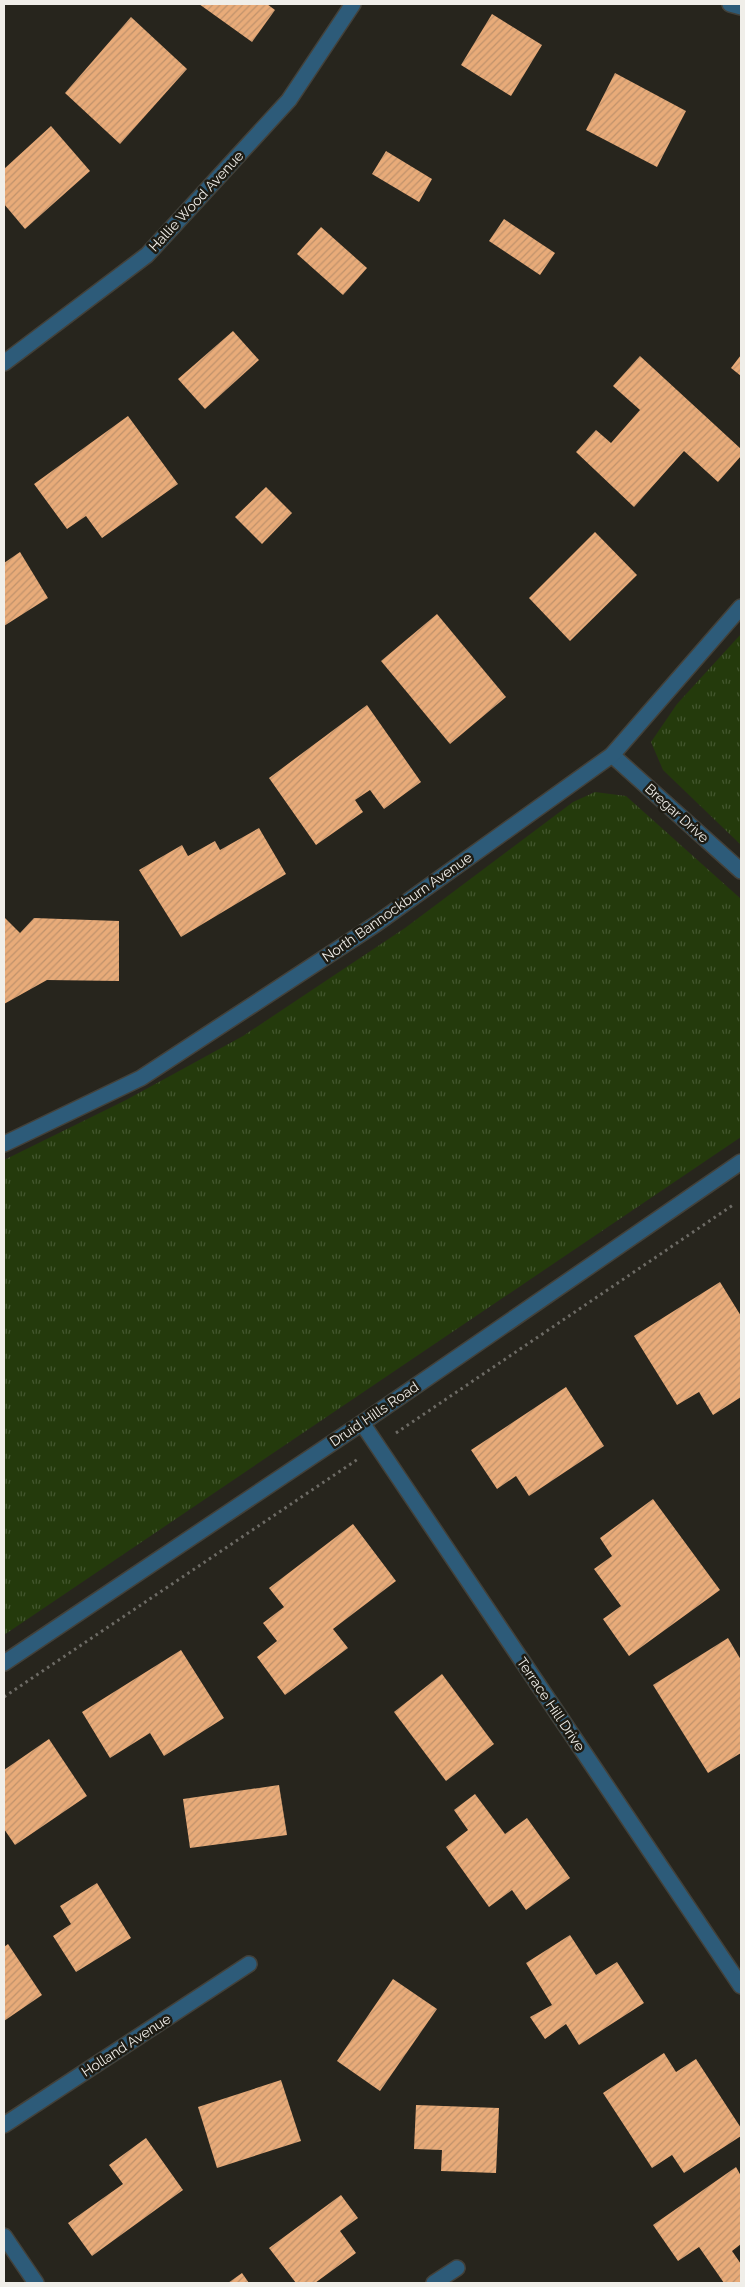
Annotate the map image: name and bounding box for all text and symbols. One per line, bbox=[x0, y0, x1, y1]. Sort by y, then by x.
street label: Hallie Wood Avenue bbox=[145, 148, 247, 254]
street label: Bregar Drive bbox=[642, 780, 712, 846]
street label: North Bannockburn Avenue bbox=[319, 849, 475, 965]
street label: Druid Hills Road bbox=[327, 1378, 421, 1450]
street label: Terrace Hill Drive bbox=[514, 1654, 588, 1754]
street label: Holland Avenue bbox=[78, 2010, 174, 2080]

